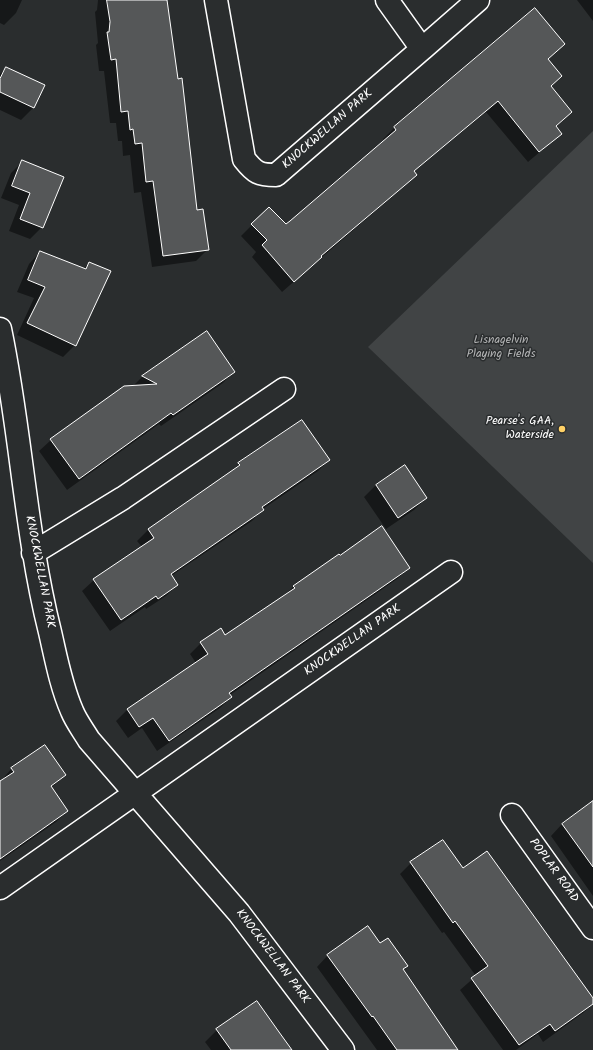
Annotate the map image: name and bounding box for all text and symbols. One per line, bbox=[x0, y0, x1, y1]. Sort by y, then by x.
street label: KNOCKWELLAN PARK bbox=[280, 87, 376, 173]
park label: Lisnagelvin Playing Fields bbox=[466, 334, 536, 362]
place label: Pearse's GAA, Waterside bbox=[486, 415, 554, 443]
marker: Pearse's GAA, Waterside bbox=[557, 424, 567, 434]
street label: KNOCKWELLAN PARK bbox=[21, 514, 57, 630]
street label: KNOCKWELLAN PARK bbox=[302, 602, 404, 680]
street label: POPLAR ROAD bbox=[525, 836, 581, 906]
street label: KNOCKWELLAN PARK bbox=[232, 907, 312, 1007]

